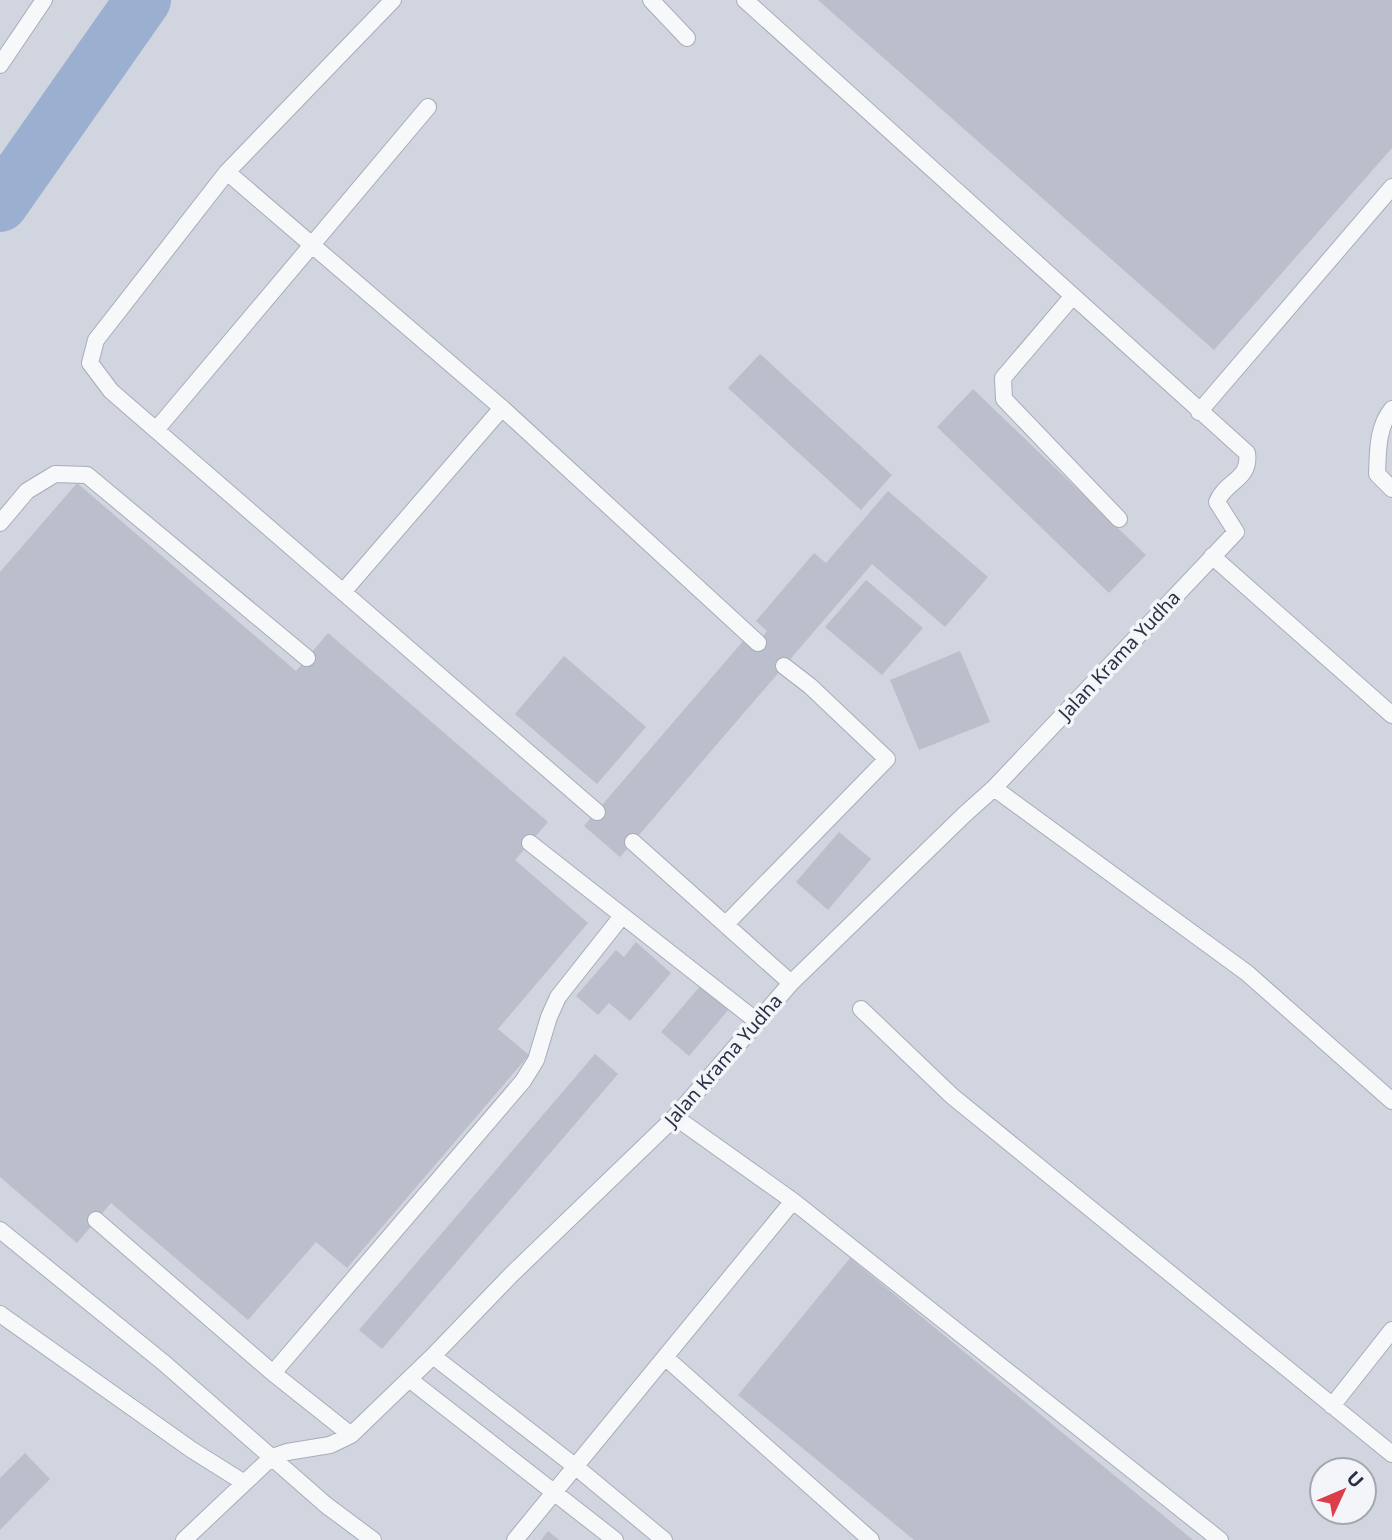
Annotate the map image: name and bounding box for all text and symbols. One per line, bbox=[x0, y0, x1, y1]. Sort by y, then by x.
street label: Jalan Krama Yudha bbox=[1051, 585, 1186, 727]
street label: Jalan Krama Yudha bbox=[657, 988, 788, 1133]
north arrow bbox=[1308, 1456, 1378, 1526]
text: U bbox=[1341, 1465, 1370, 1493]

